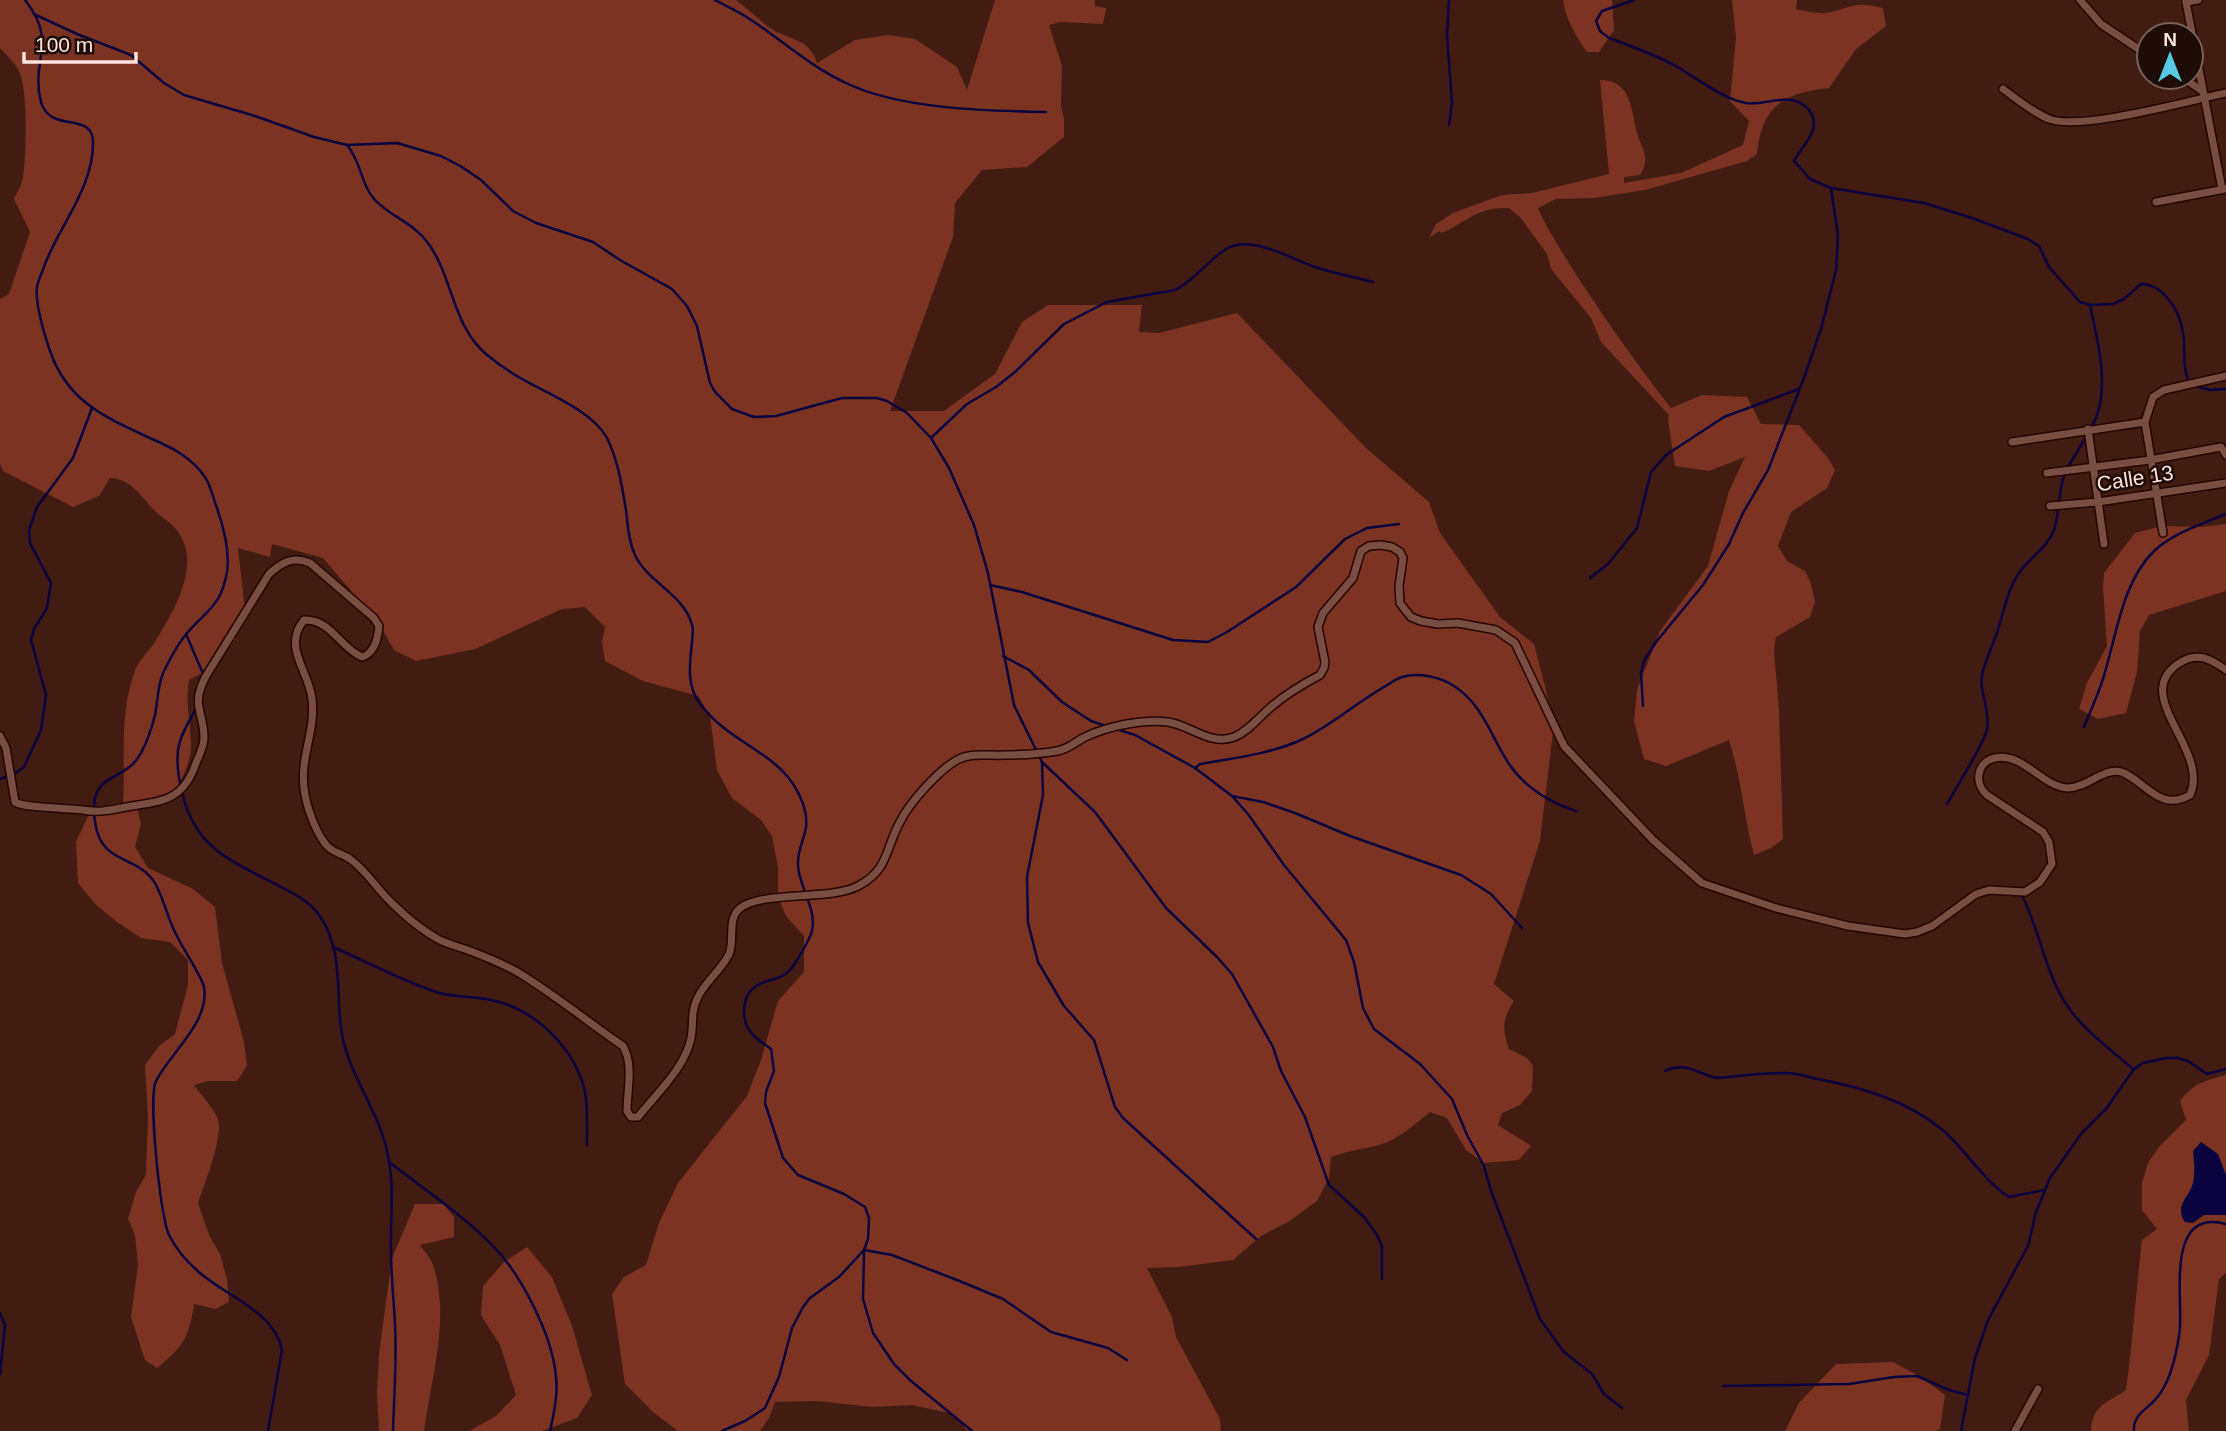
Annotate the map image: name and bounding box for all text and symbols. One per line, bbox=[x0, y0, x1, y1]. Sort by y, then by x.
scale bar bbox=[24, 21, 136, 65]
north arrow bbox=[2135, 21, 2205, 91]
text: N bbox=[2163, 29, 2177, 50]
text: 100 m bbox=[35, 33, 93, 56]
street label: Calle 13 bbox=[2095, 461, 2175, 495]

